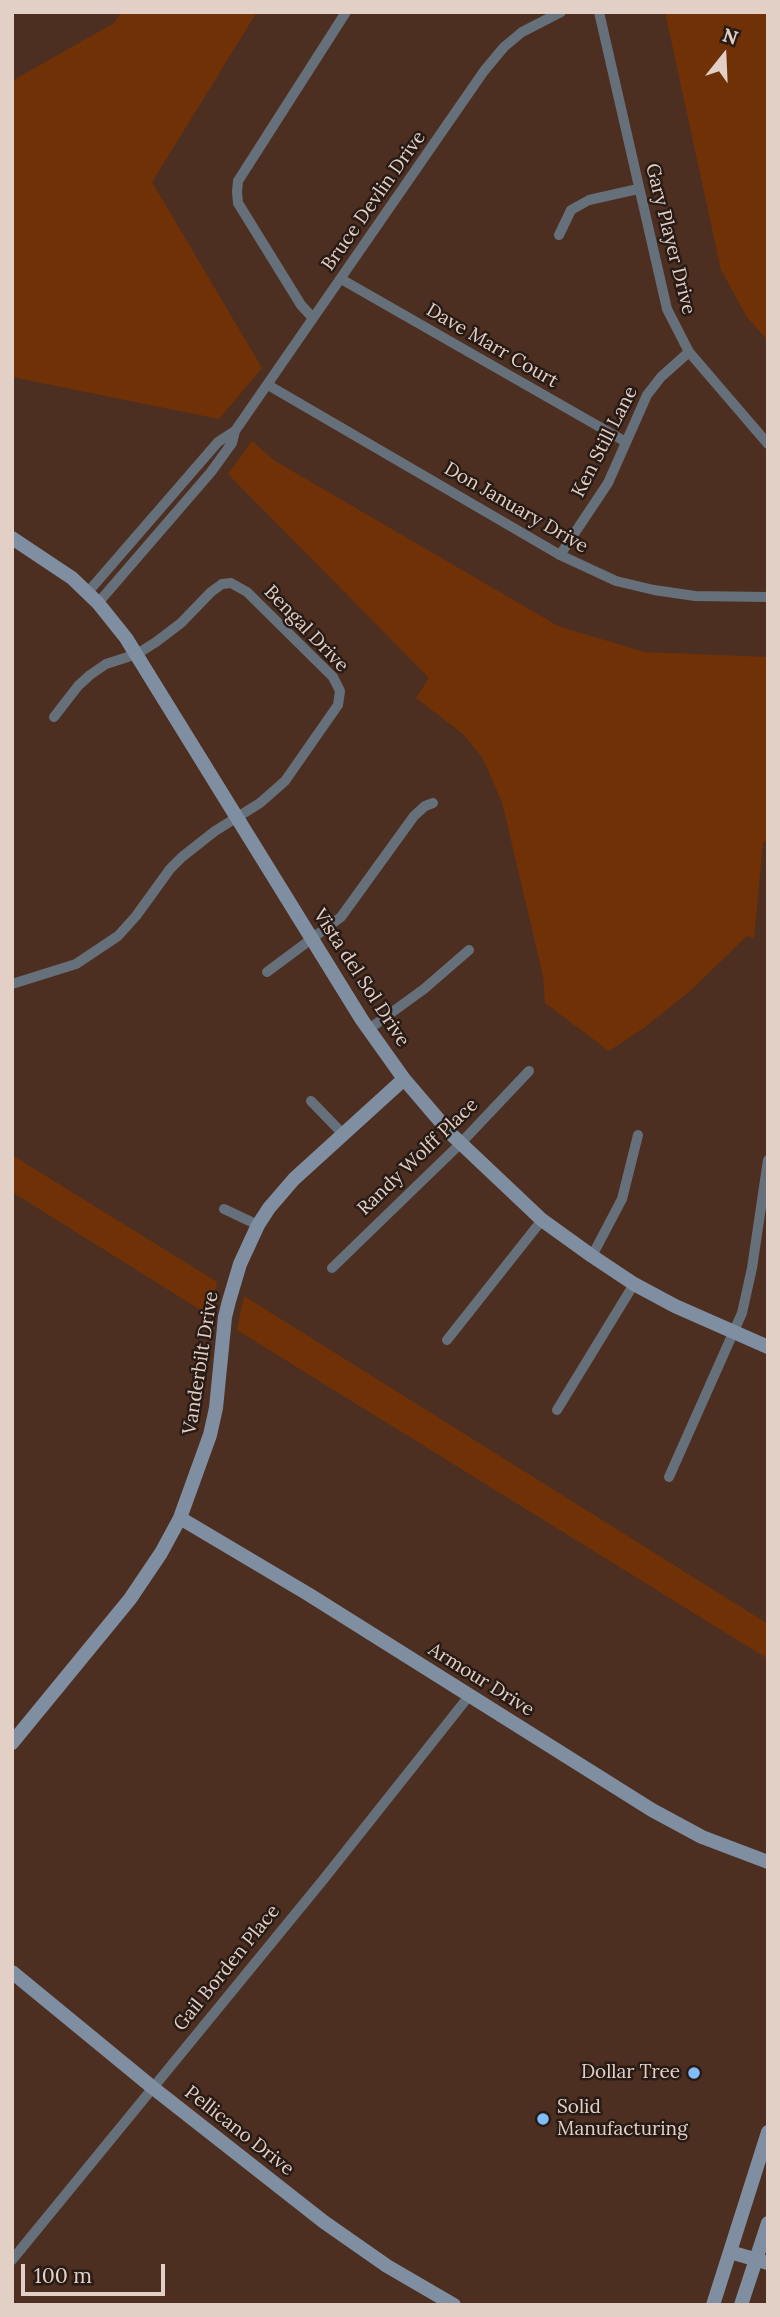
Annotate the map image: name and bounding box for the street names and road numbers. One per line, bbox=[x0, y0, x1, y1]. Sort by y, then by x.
street label: Bruce Devlin Drive bbox=[317, 127, 431, 275]
street label: Gary Player Drive bbox=[640, 161, 700, 317]
street label: Dave Marr Court bbox=[422, 299, 562, 393]
street label: Ken Still Lane bbox=[567, 383, 643, 501]
street label: Don January Drive bbox=[440, 458, 592, 558]
street label: Bengal Drive bbox=[259, 581, 353, 677]
street label: Vista del Sol Drive bbox=[308, 905, 414, 1051]
street label: Randy Wolff Place bbox=[353, 1094, 483, 1220]
street label: Vanderbilt Drive bbox=[178, 1290, 224, 1436]
street label: Armour Drive bbox=[424, 1638, 538, 1722]
street label: Gail Borden Place bbox=[169, 1900, 285, 2036]
street label: Pellicano Drive bbox=[180, 2081, 298, 2181]

